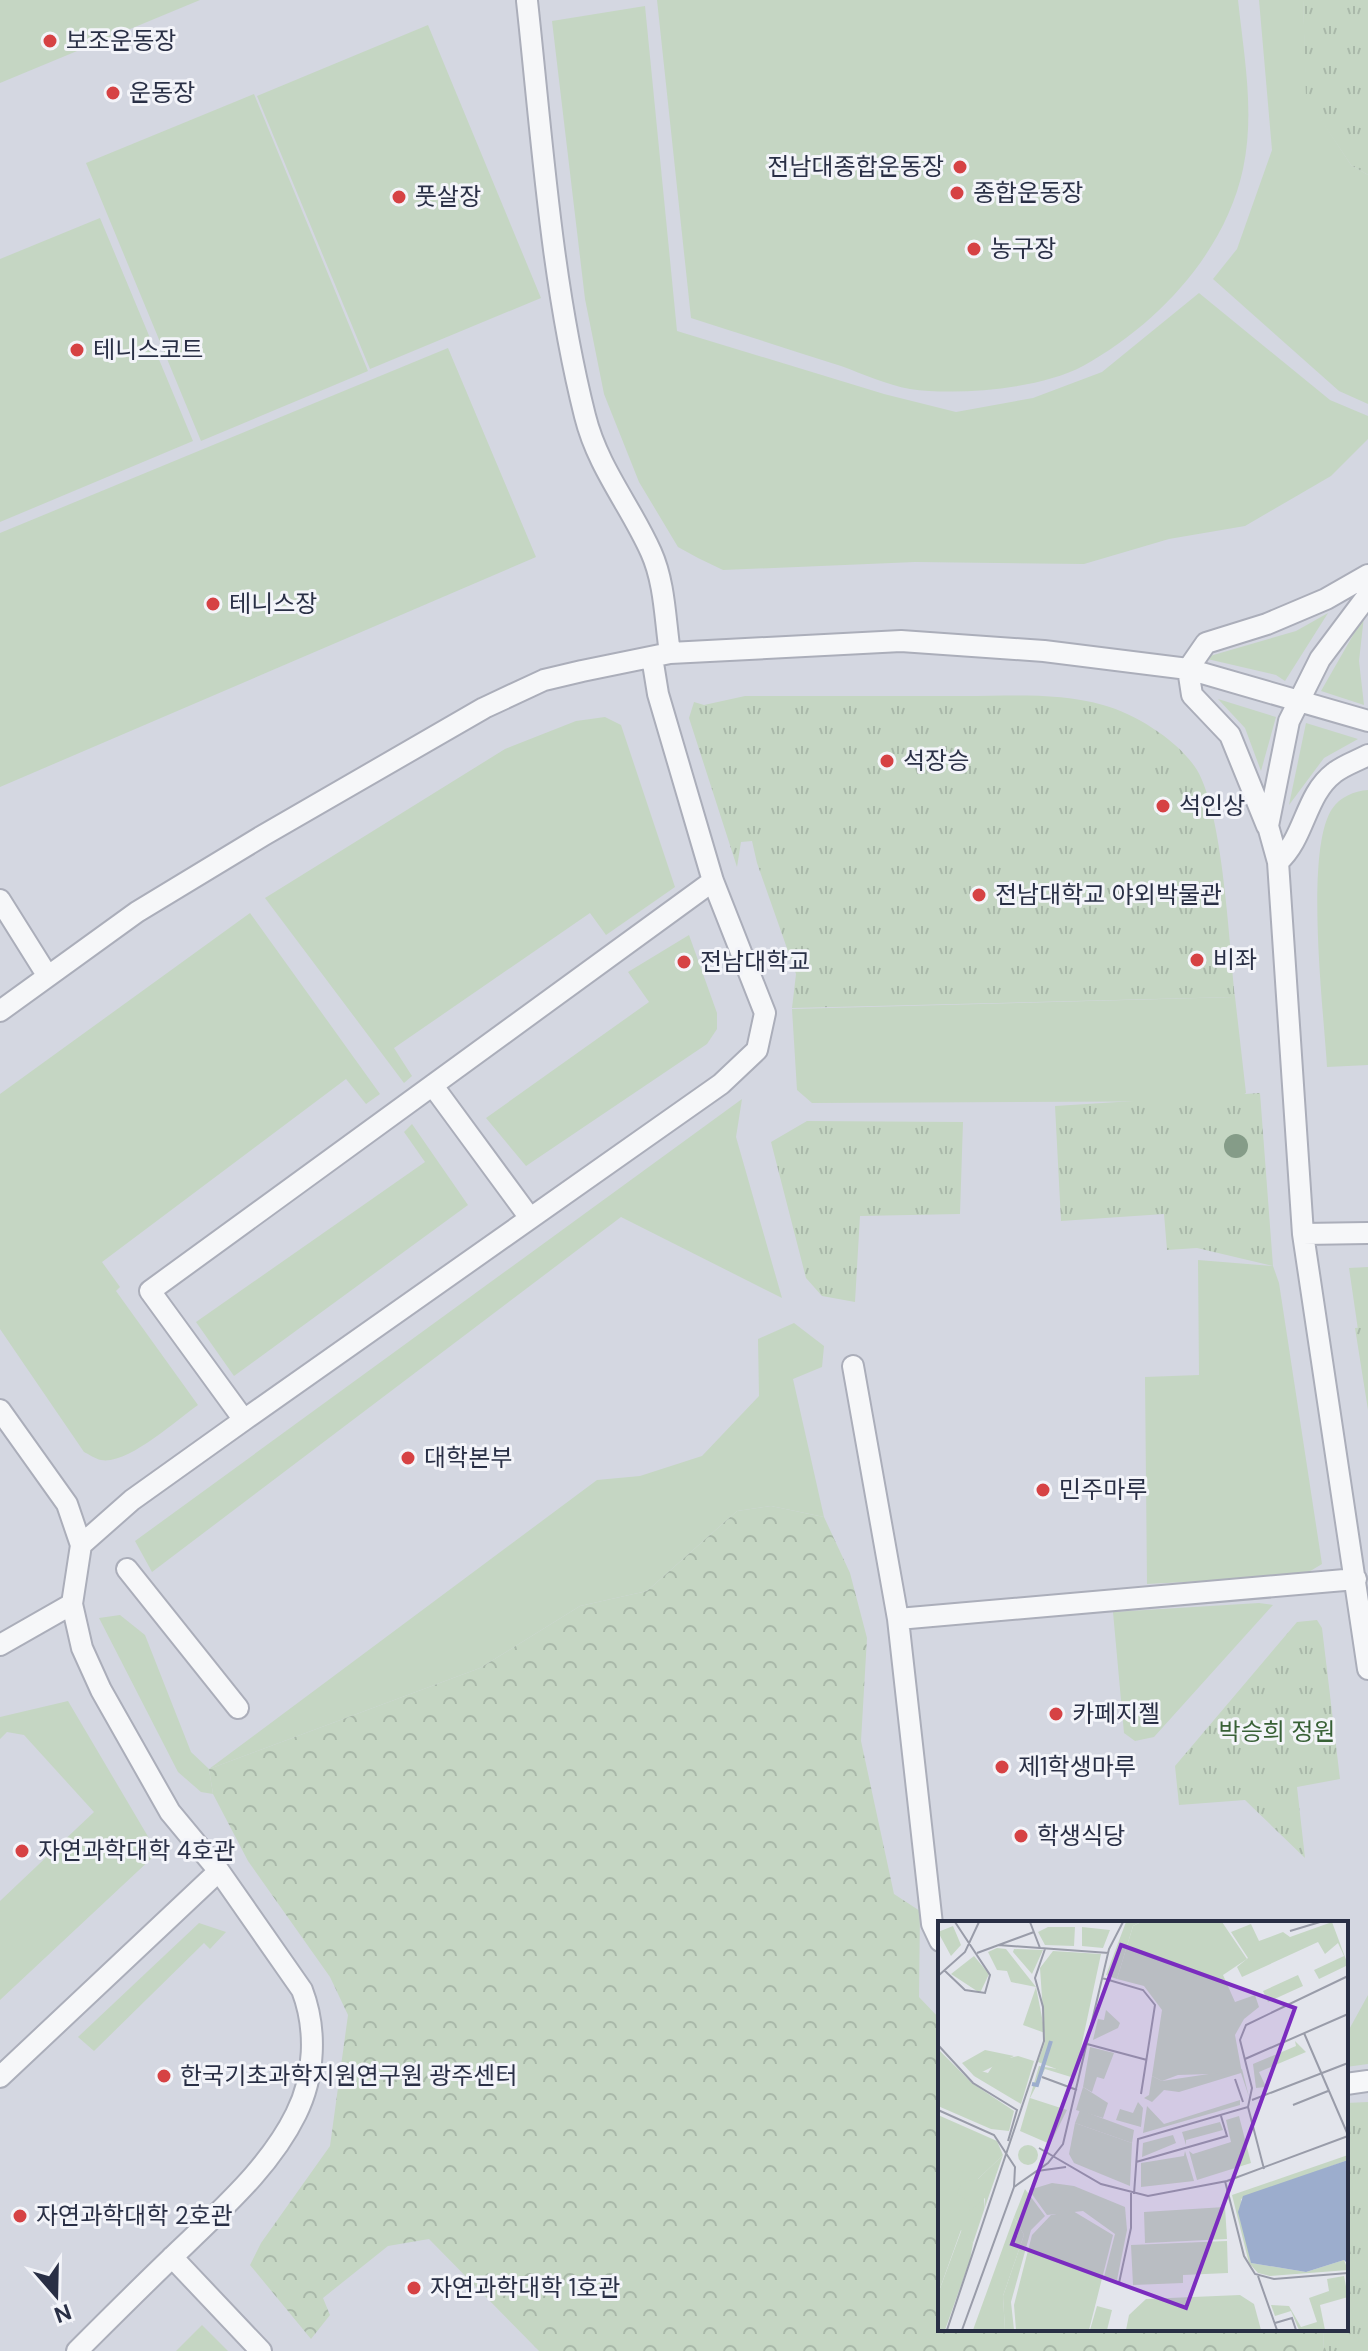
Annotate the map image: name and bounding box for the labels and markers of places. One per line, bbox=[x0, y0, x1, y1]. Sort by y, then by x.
place label: 보조운동장 bbox=[66, 25, 176, 56]
marker: 보조운동장 bbox=[41, 32, 59, 50]
place label: 운동장 bbox=[129, 77, 195, 108]
marker: 운동장 bbox=[104, 84, 122, 102]
place label: 전남대종합운동장 bbox=[767, 151, 944, 182]
marker: 전남대종합운동장 bbox=[951, 158, 969, 176]
place label: 종합운동장 bbox=[973, 177, 1083, 208]
place label: 풋살장 bbox=[415, 181, 481, 212]
marker: 종합운동장 bbox=[948, 184, 966, 202]
marker: 풋살장 bbox=[390, 188, 408, 206]
place label: 농구장 bbox=[990, 233, 1056, 264]
marker: 농구장 bbox=[965, 240, 983, 258]
place label: 테니스코트 bbox=[93, 334, 203, 365]
marker: 테니스코트 bbox=[68, 341, 86, 359]
place label: 테니스장 bbox=[229, 588, 317, 619]
marker: 테니스장 bbox=[204, 595, 222, 613]
place label: 석장승 bbox=[903, 745, 969, 776]
marker: 석장승 bbox=[878, 752, 896, 770]
place label: 석인상 bbox=[1179, 790, 1245, 821]
marker: 석인상 bbox=[1154, 797, 1172, 815]
place label: 전남대학교 야외박물관 bbox=[995, 879, 1222, 910]
marker: 전남대학교 야외박물관 bbox=[970, 886, 988, 904]
place label: 비좌 bbox=[1213, 944, 1257, 975]
place label: 전남대학교 bbox=[700, 946, 810, 977]
marker: 비좌 bbox=[1188, 951, 1206, 969]
marker: 전남대학교 bbox=[675, 953, 693, 971]
place label: 대학본부 bbox=[424, 1442, 512, 1473]
marker: 대학본부 bbox=[399, 1449, 417, 1467]
place label: 민주마루 bbox=[1059, 1474, 1147, 1505]
marker: 민주마루 bbox=[1034, 1481, 1052, 1499]
place label: 카페지젤 bbox=[1072, 1698, 1160, 1729]
marker: 카페지젤 bbox=[1047, 1705, 1065, 1723]
place label: 제1학생마루 bbox=[1018, 1751, 1136, 1782]
marker: 제1학생마루 bbox=[993, 1758, 1011, 1776]
place label: 학생식당 bbox=[1037, 1820, 1125, 1851]
marker: 학생식당 bbox=[1012, 1827, 1030, 1845]
place label: 자연과학대학 4호관 bbox=[38, 1835, 236, 1866]
marker: 자연과학대학 4호관 bbox=[13, 1842, 31, 1860]
place label: 한국기초과학지원연구원 광주센터 bbox=[180, 2060, 518, 2091]
marker: 한국기초과학지원연구원 광주센터 bbox=[155, 2067, 173, 2085]
place label: 자연과학대학 2호관 bbox=[36, 2200, 233, 2231]
marker: 자연과학대학 2호관 bbox=[11, 2207, 29, 2225]
place label: 자연과학대학 1호관 bbox=[430, 2272, 621, 2303]
marker: 자연과학대학 1호관 bbox=[405, 2279, 423, 2297]

